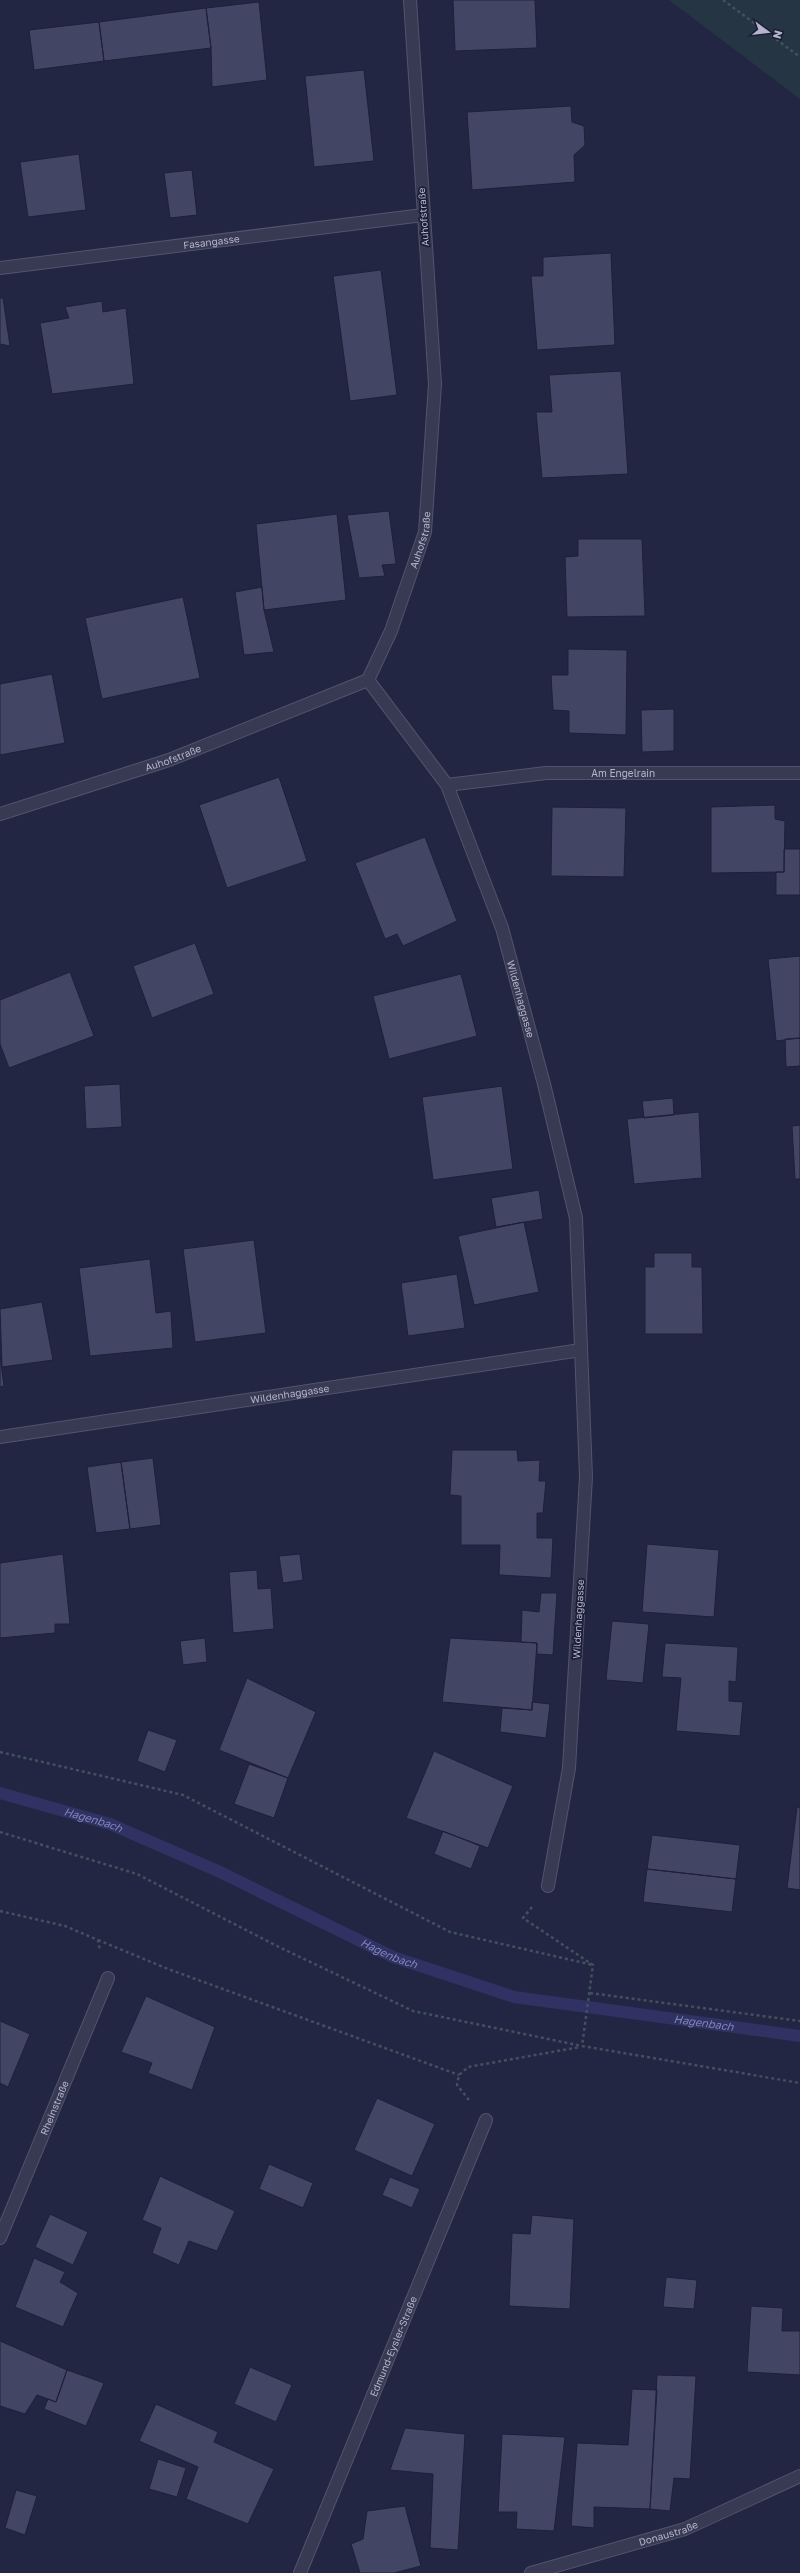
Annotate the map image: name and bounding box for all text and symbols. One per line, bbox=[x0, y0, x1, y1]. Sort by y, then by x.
north arrow bbox=[748, 12, 788, 52]
text: N bbox=[771, 29, 786, 40]
street label: Auhofstraße bbox=[415, 187, 431, 247]
street label: Fasangasse bbox=[182, 232, 240, 251]
street label: Auhofstraße bbox=[407, 511, 432, 570]
street label: Auhofstraße bbox=[144, 742, 203, 773]
street label: Am Engelrain bbox=[591, 767, 655, 779]
street label: Wildenhaggasse bbox=[505, 959, 537, 1039]
street label: Wildenhaggasse bbox=[249, 1382, 330, 1405]
street label: Wildenhaggasse bbox=[570, 1579, 586, 1659]
water label: Hagenbach bbox=[63, 1804, 126, 1835]
water label: Hagenbach bbox=[359, 1935, 420, 1971]
water label: Hagenbach bbox=[673, 2012, 736, 2033]
street label: Rheinstraße bbox=[37, 2079, 71, 2137]
street label: Edmund-Eysler-Straße bbox=[367, 2294, 419, 2398]
street label: Donaustraße bbox=[637, 2518, 700, 2548]

